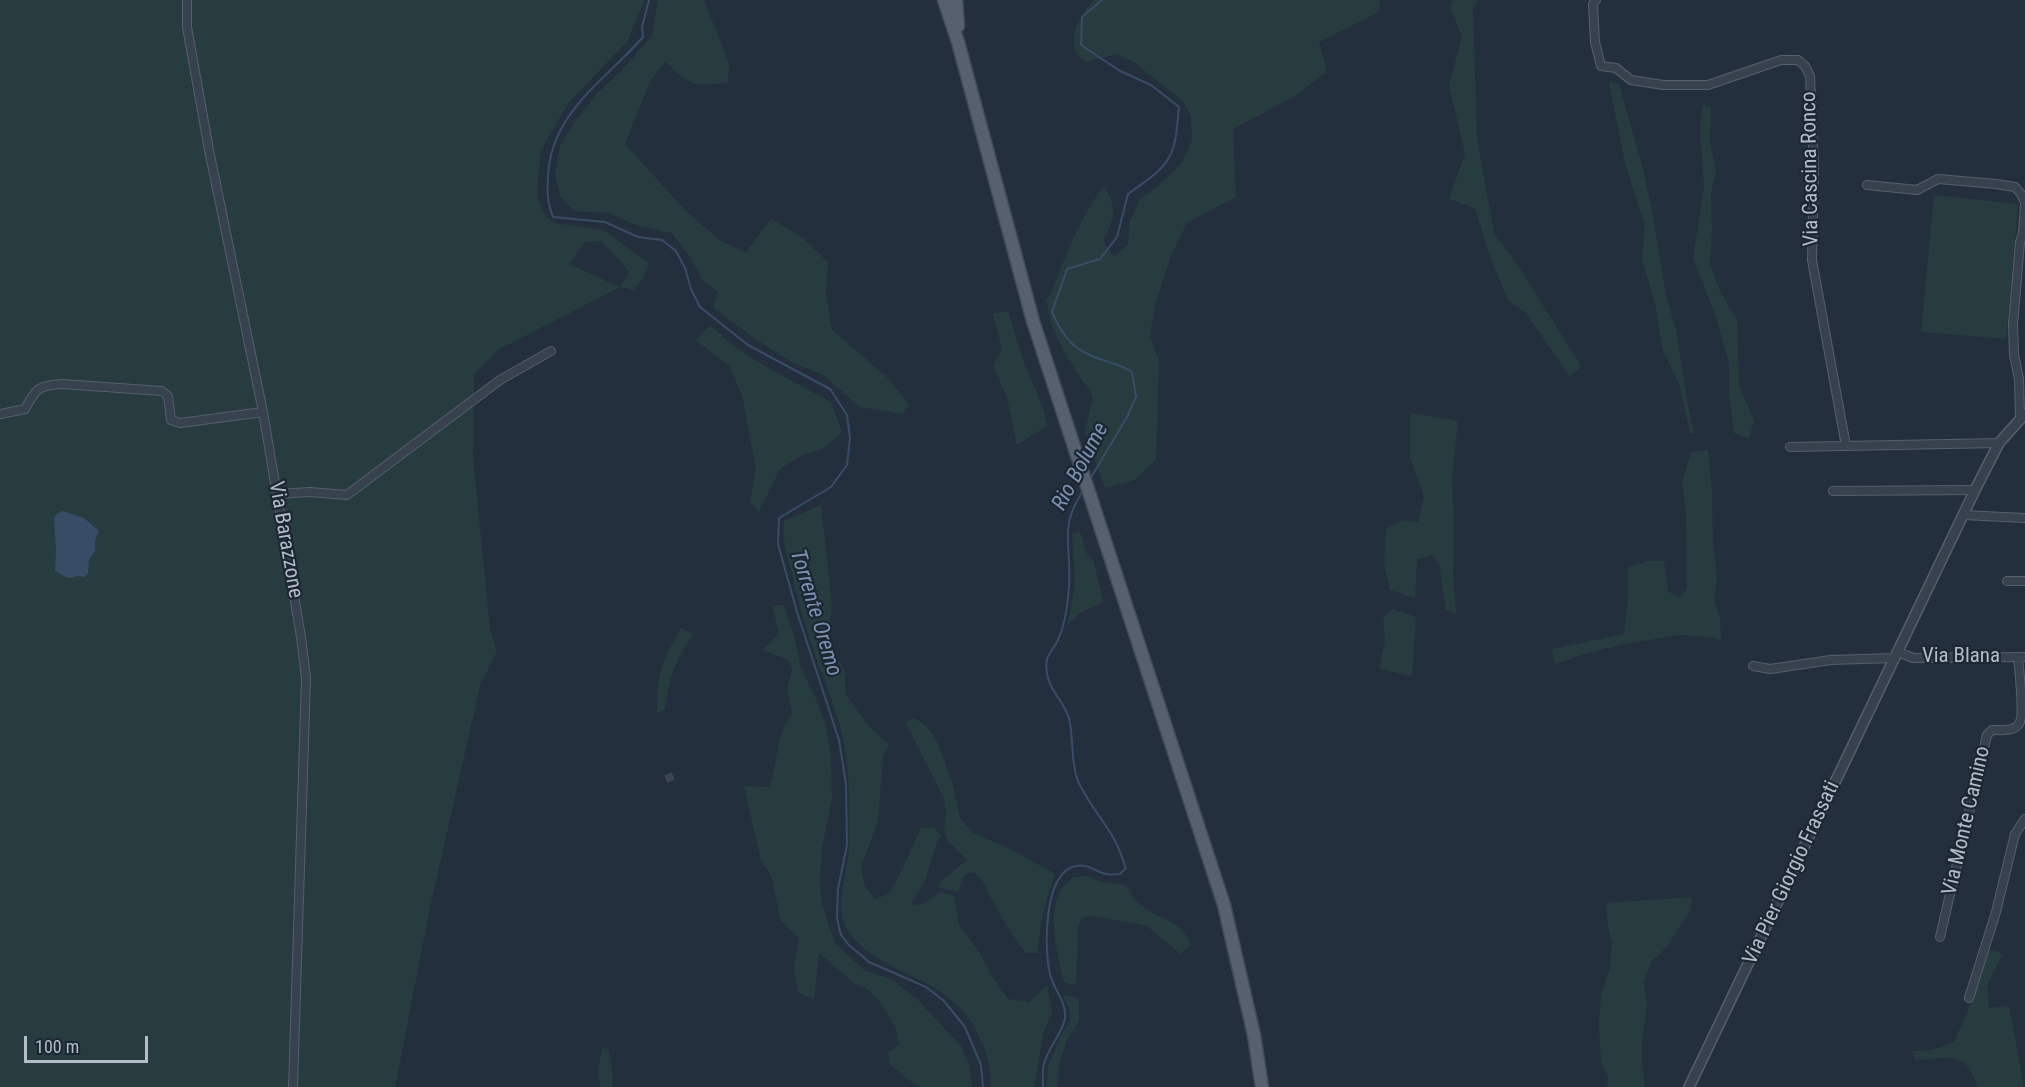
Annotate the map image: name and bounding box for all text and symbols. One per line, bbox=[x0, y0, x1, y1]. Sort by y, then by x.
street label: Via Cascina Ronco bbox=[1797, 91, 1825, 247]
water label: Rio Bolume bbox=[1047, 419, 1115, 515]
street label: Via Barazzone bbox=[262, 480, 308, 600]
water label: Torrente Oremo bbox=[783, 546, 847, 680]
street label: Via Blana bbox=[1922, 644, 2000, 670]
street label: Via Monte Camino bbox=[1938, 744, 1996, 898]
street label: Via Pier Giorgio Frassati bbox=[1738, 777, 1846, 969]
scale bar bbox=[27, 1024, 152, 1062]
text: 100 m bbox=[35, 1036, 79, 1057]

